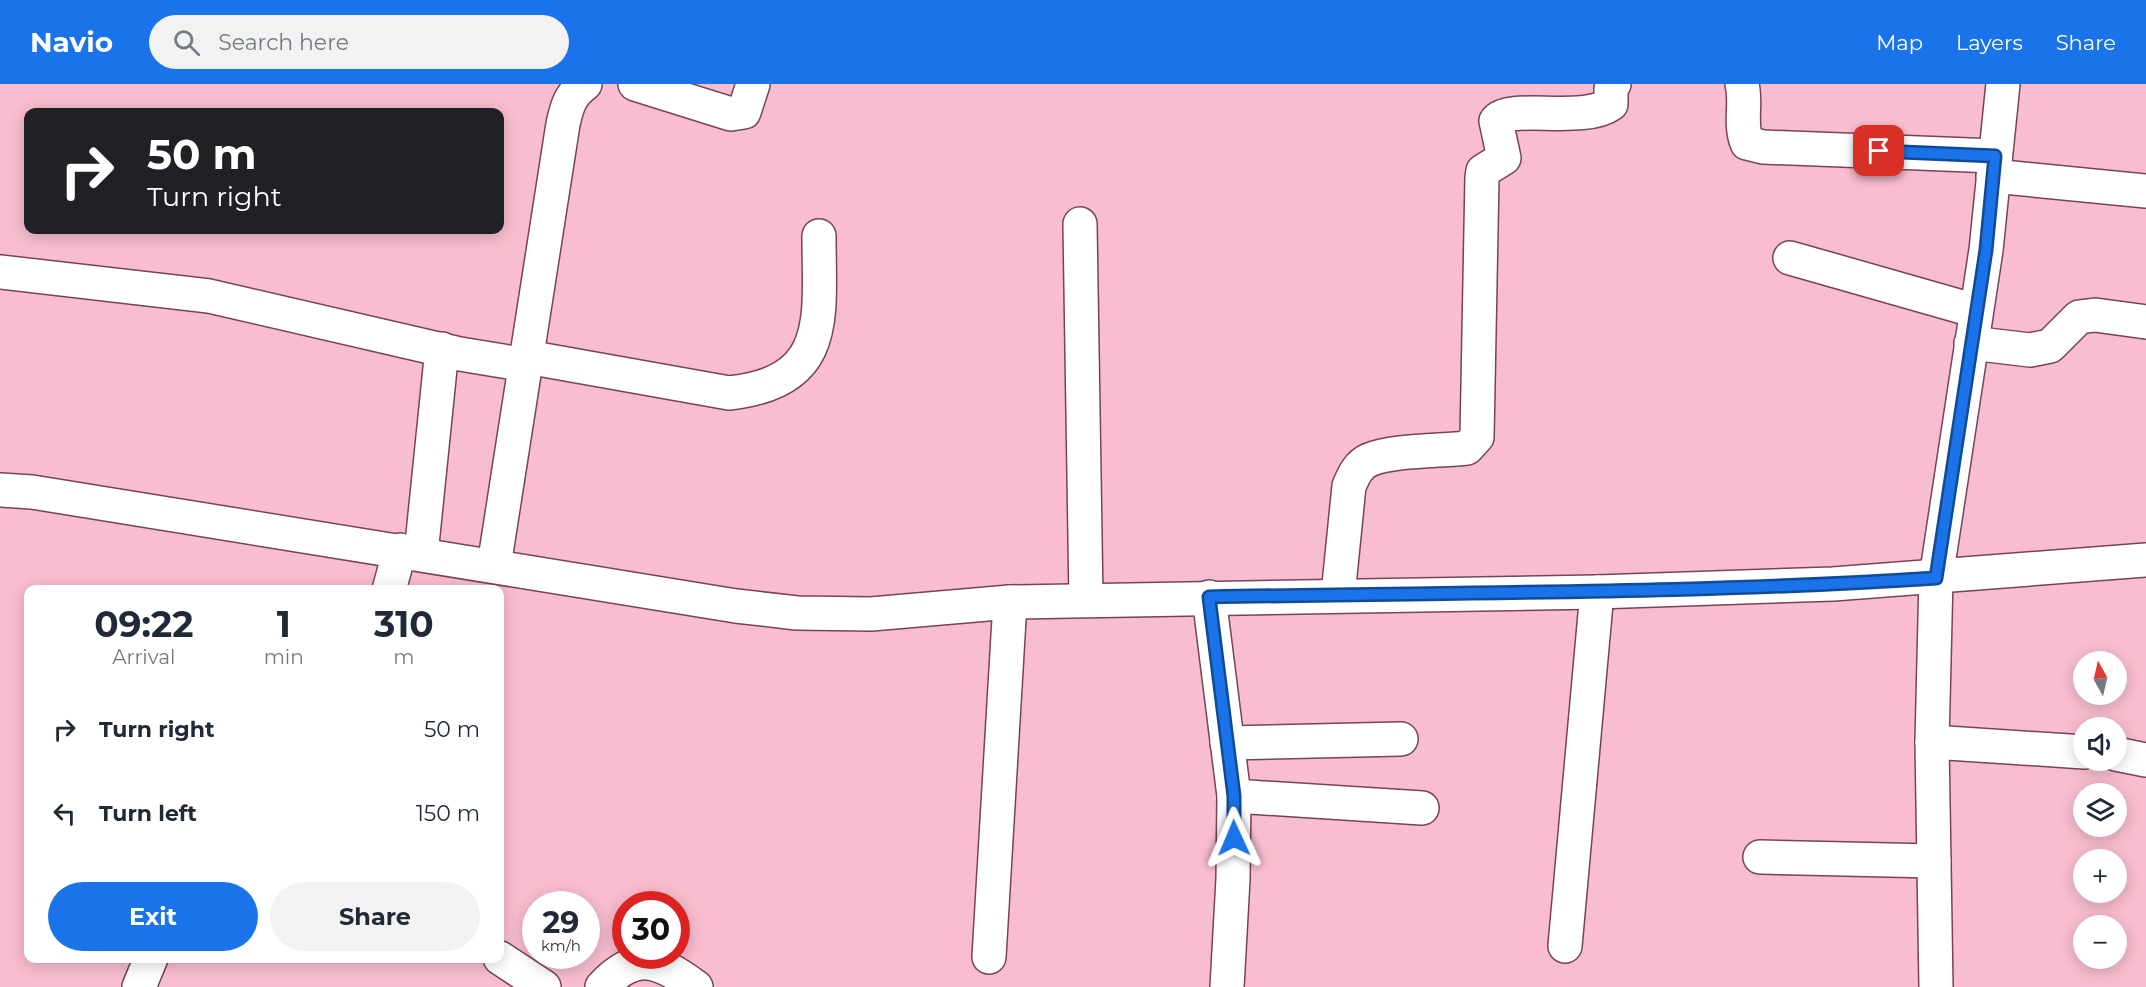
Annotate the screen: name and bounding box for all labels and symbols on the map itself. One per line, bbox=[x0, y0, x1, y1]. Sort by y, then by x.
pin bbox=[1853, 125, 1904, 176]
north arrow bbox=[2073, 651, 2127, 705]
position arrow bbox=[1202, 806, 1266, 870]
speed limit sign: 30 bbox=[612, 891, 690, 969]

